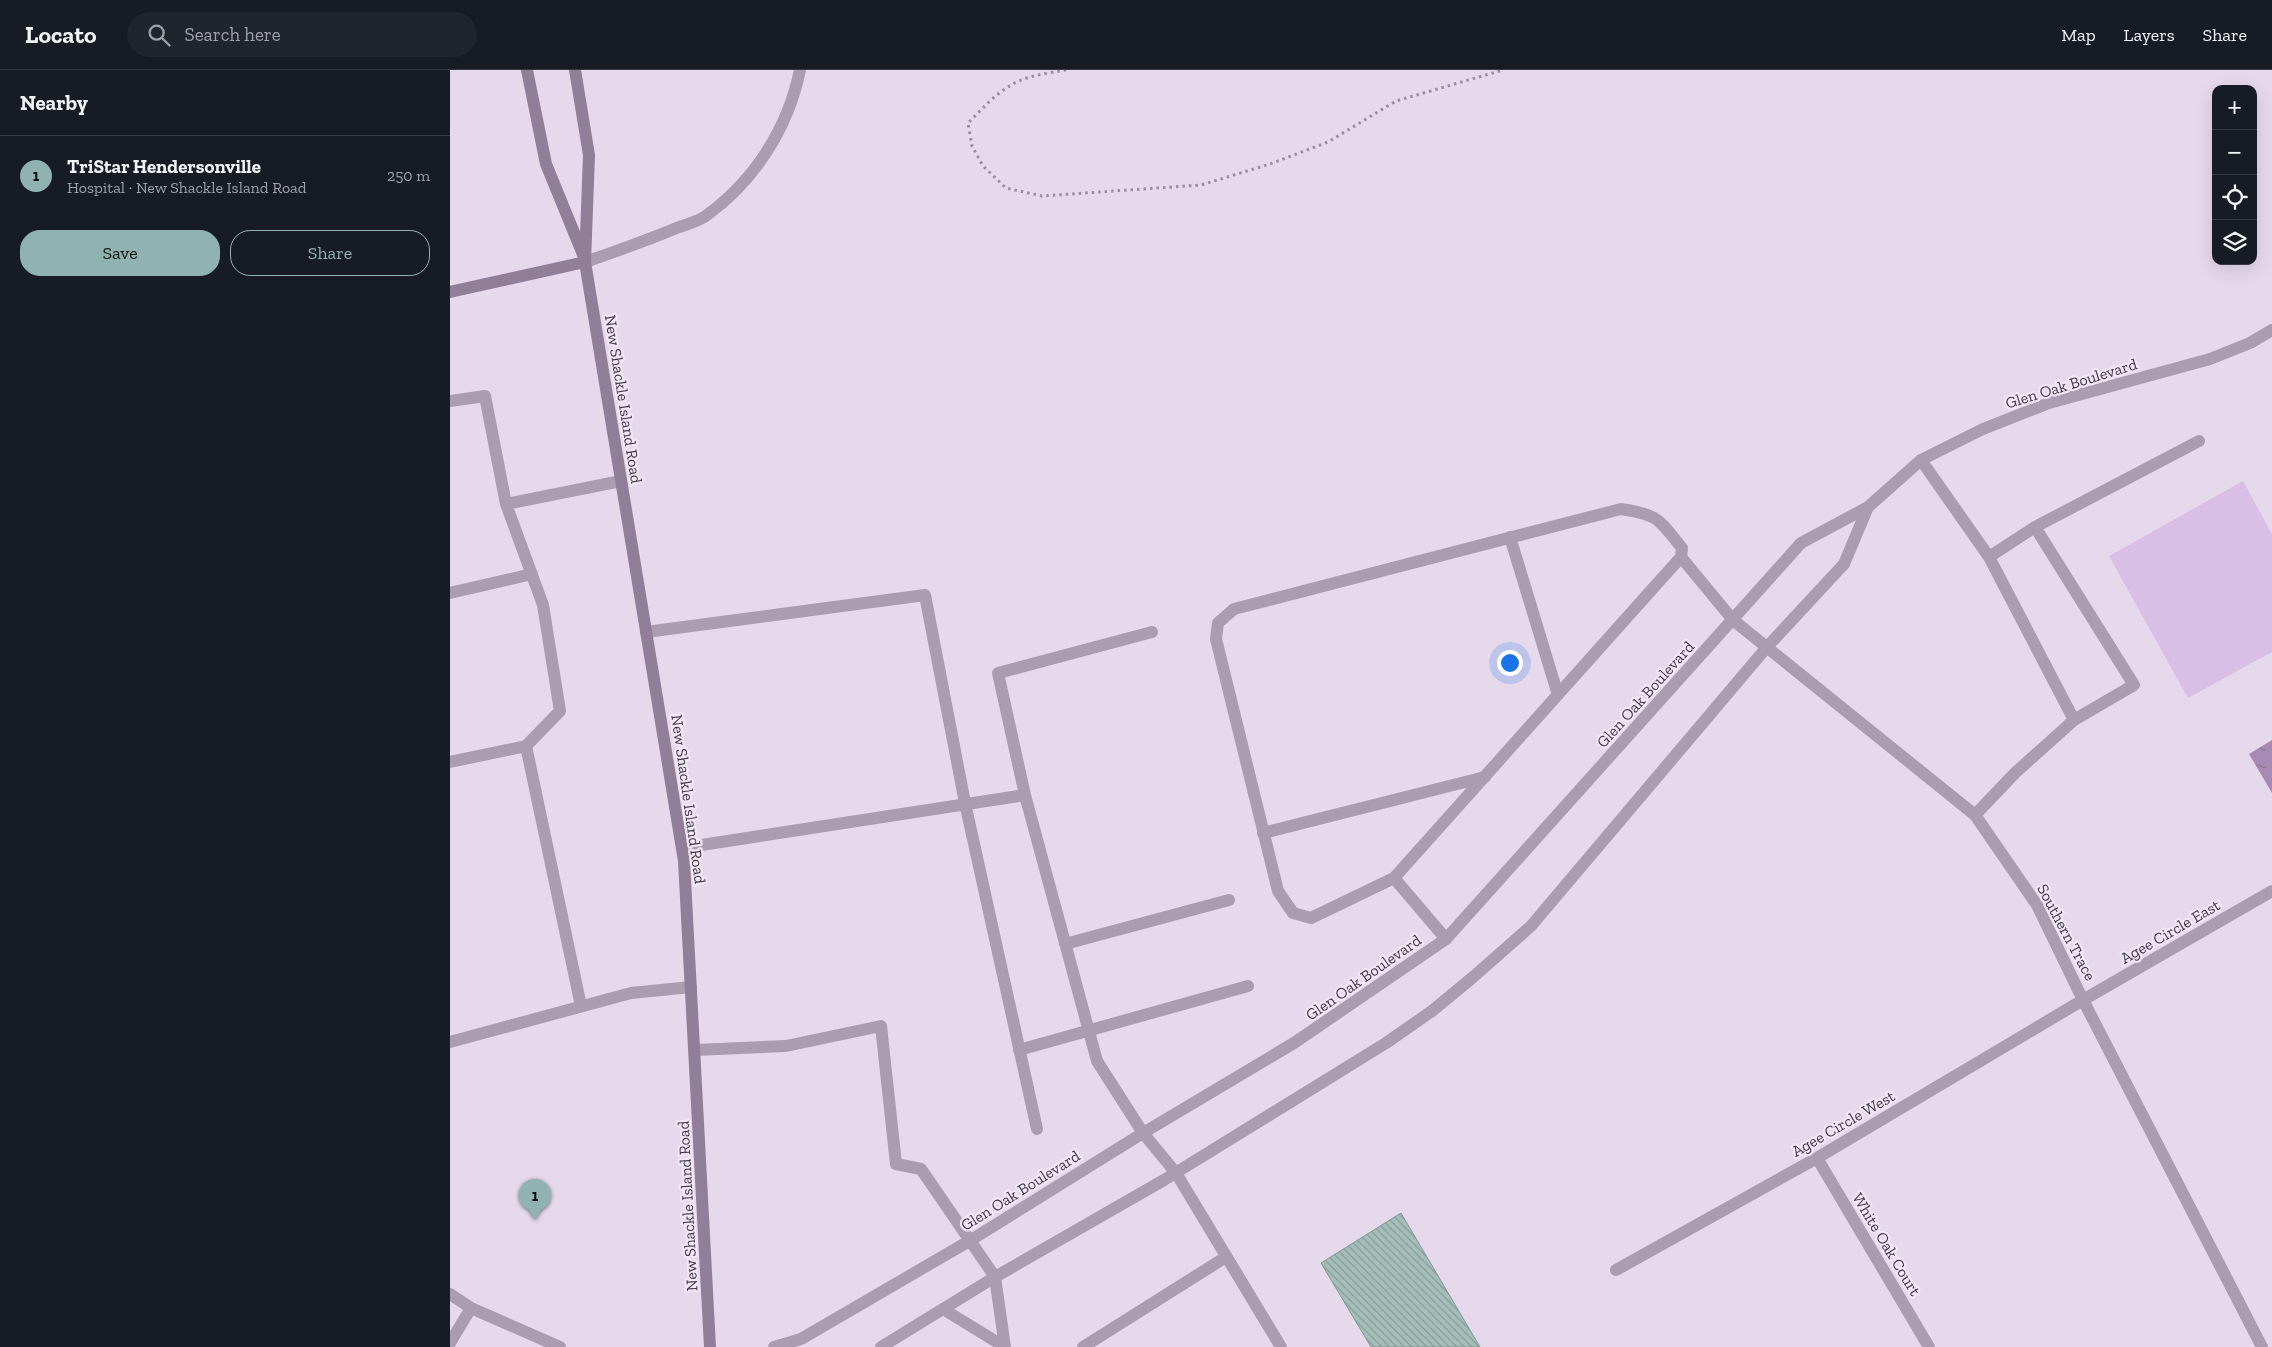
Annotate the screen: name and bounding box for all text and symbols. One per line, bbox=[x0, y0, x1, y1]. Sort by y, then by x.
search box bbox=[127, 12, 477, 57]
text: Locato bbox=[25, 20, 97, 49]
icon: search bbox=[145, 21, 173, 49]
text: Search here bbox=[185, 23, 281, 46]
text: Map bbox=[2061, 24, 2096, 46]
text: Layers bbox=[2124, 24, 2175, 46]
text: Share bbox=[2203, 24, 2247, 46]
map controls bbox=[2212, 85, 2257, 265]
button: + bbox=[2212, 85, 2257, 130]
text: Nearby bbox=[20, 90, 88, 115]
button: − bbox=[2212, 130, 2257, 175]
text: TriStar Hendersonville bbox=[67, 155, 261, 178]
text: 1 bbox=[33, 166, 39, 185]
text: 250 m bbox=[387, 166, 430, 185]
button: locate bbox=[2212, 175, 2257, 220]
text: Hospital · New Shackle Island Road bbox=[67, 178, 307, 197]
button: layers bbox=[2212, 220, 2257, 265]
button: Save bbox=[20, 230, 220, 276]
button: Share bbox=[230, 230, 430, 276]
street label: New Shackle Island Road bbox=[601, 313, 646, 485]
street label: Glen Oak Boulevard bbox=[2003, 354, 2139, 413]
street label: Glen Oak Boulevard bbox=[1593, 637, 1698, 751]
your location bbox=[1497, 650, 1523, 676]
street label: New Shackle Island Road bbox=[667, 713, 710, 885]
street label: Southern Trace bbox=[2033, 881, 2100, 984]
street label: Agee Circle East bbox=[2117, 895, 2224, 968]
street label: Glen Oak Boulevard bbox=[1302, 930, 1425, 1024]
street label: Agee Circle West bbox=[1788, 1086, 1898, 1161]
street label: New Shackle Island Road bbox=[674, 1120, 701, 1292]
street label: Glen Oak Boulevard bbox=[957, 1146, 1083, 1235]
pin: 1 bbox=[519, 1179, 551, 1220]
street label: White Oak Court bbox=[1848, 1189, 1925, 1299]

